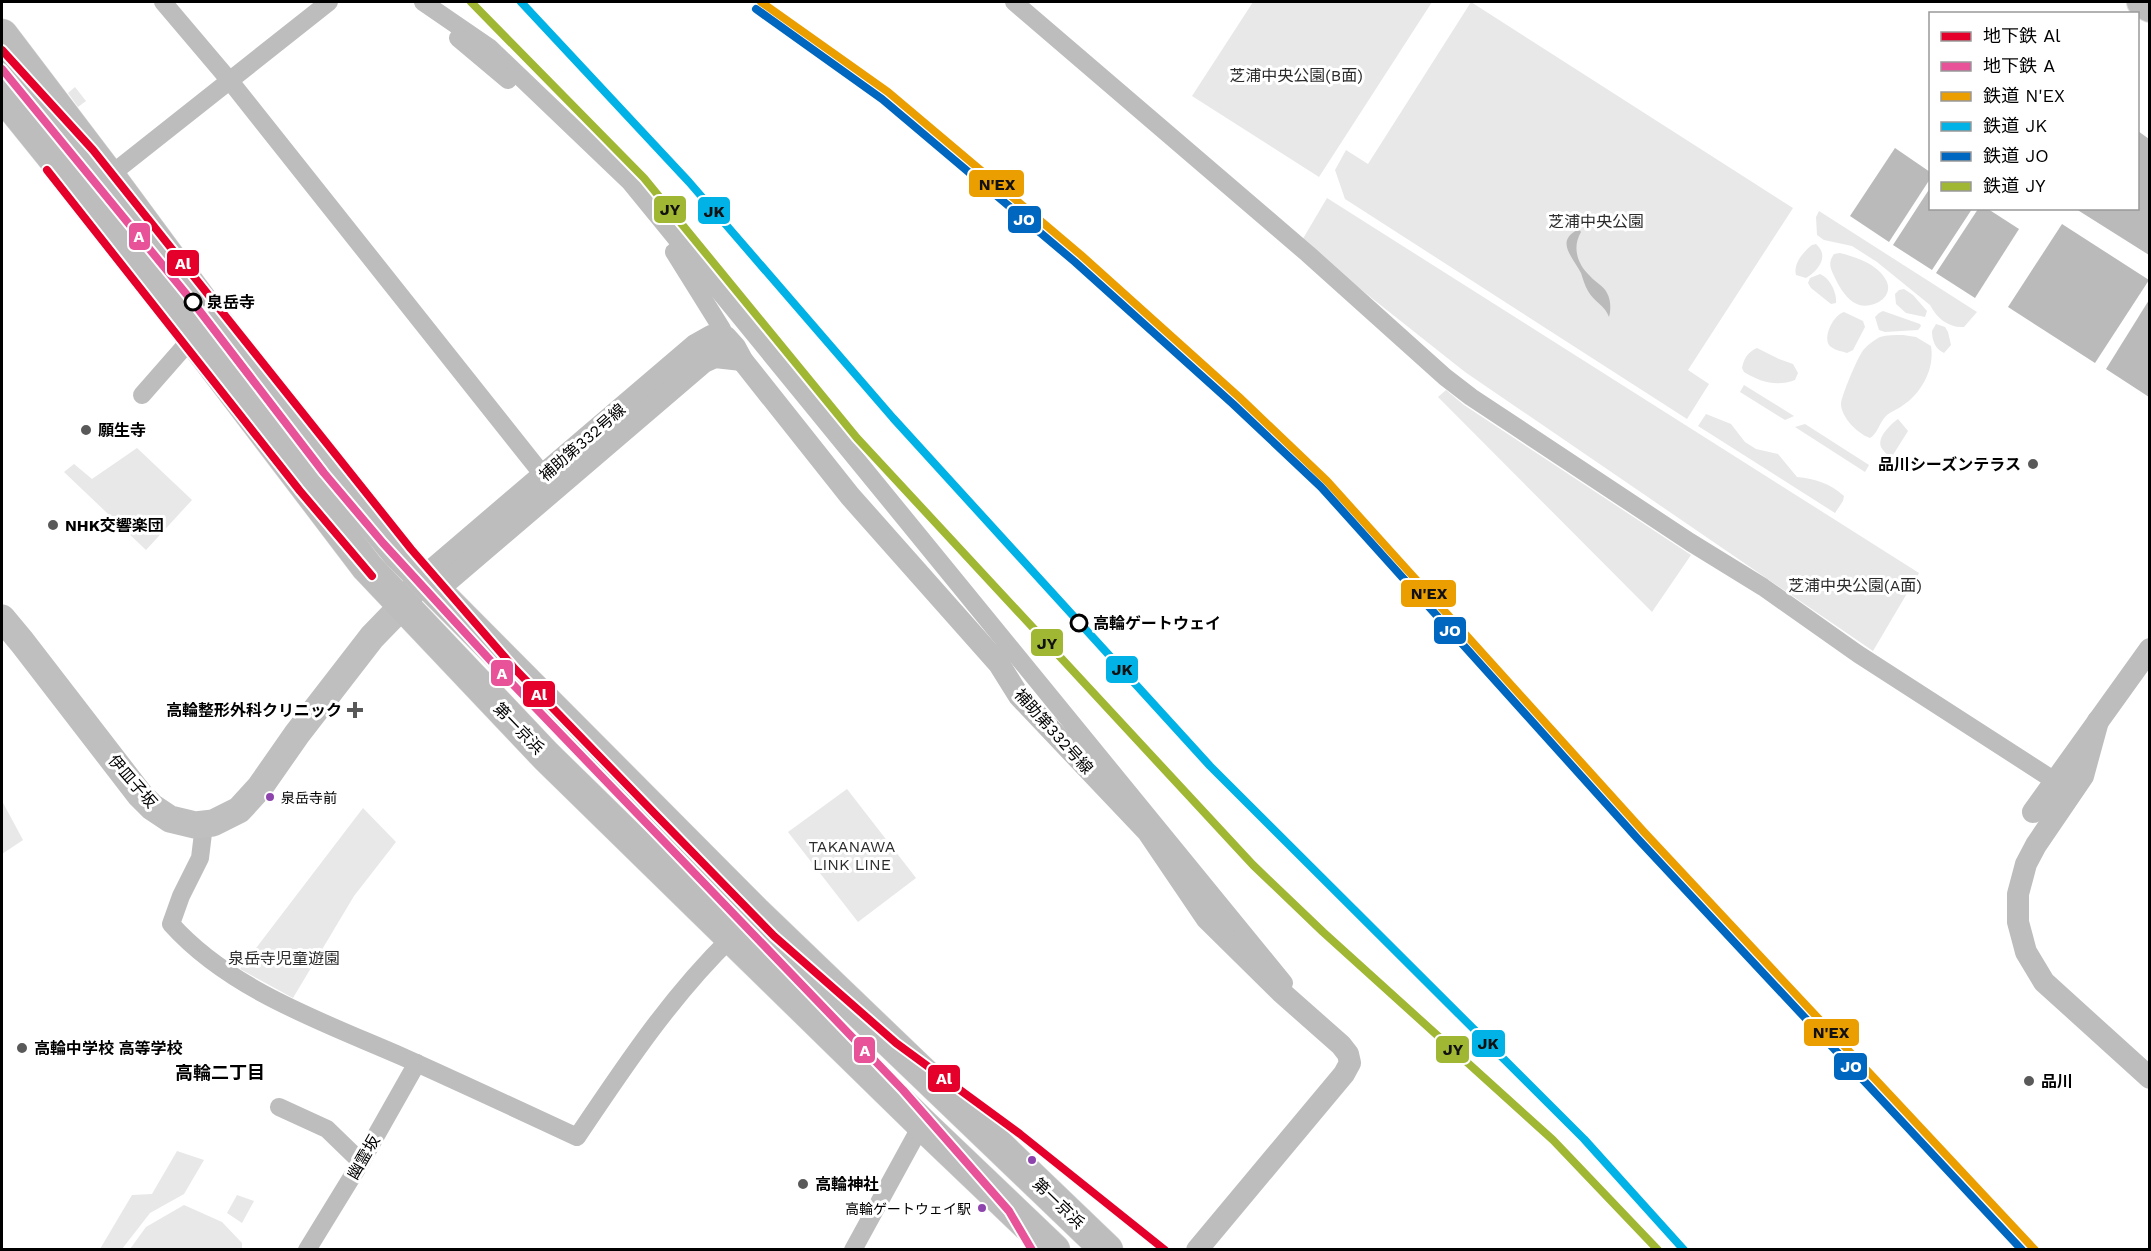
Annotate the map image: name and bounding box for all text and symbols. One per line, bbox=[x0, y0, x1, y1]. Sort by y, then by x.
legend bbox=[1929, 12, 2139, 210]
text: 地下鉄 Al bbox=[1983, 25, 2061, 46]
text: 地下鉄 A bbox=[1983, 55, 2055, 76]
park label: 芝浦中央公園(B面) bbox=[1229, 66, 1363, 85]
text: 鉄道 N'EX bbox=[1983, 85, 2065, 106]
text: 鉄道 JK bbox=[1983, 115, 2047, 136]
text: 鉄道 JO bbox=[1983, 145, 2049, 166]
line badge: N'EX bbox=[968, 169, 1025, 198]
text: N'EX bbox=[979, 175, 1016, 194]
text: 鉄道 JY bbox=[1983, 175, 2046, 196]
line badge: JY bbox=[653, 195, 687, 224]
line badge: JK bbox=[697, 196, 731, 225]
text: JY bbox=[660, 200, 681, 219]
text: JK bbox=[704, 202, 724, 221]
line badge: JO bbox=[1007, 205, 1042, 234]
text: JO bbox=[1013, 210, 1035, 229]
park label: 芝浦中央公園 bbox=[1548, 212, 1644, 231]
line badge: A bbox=[128, 222, 151, 251]
text: A bbox=[134, 227, 145, 246]
line badge: Al bbox=[166, 249, 200, 277]
text: Al bbox=[175, 254, 192, 273]
marker: 泉岳寺 bbox=[184, 293, 202, 311]
place label: 泉岳寺 bbox=[207, 293, 255, 312]
street label: 補助第332号線 bbox=[535, 400, 629, 485]
place label: 願生寺 bbox=[98, 421, 146, 440]
marker: 願生寺 bbox=[79, 423, 93, 437]
place label: 品川シーズンテラス bbox=[1878, 455, 2021, 474]
marker: 品川シーズンテラス bbox=[2026, 457, 2040, 471]
place label: NHK交響楽団 bbox=[65, 516, 164, 535]
marker: NHK交響楽団 bbox=[46, 518, 60, 532]
park label: 芝浦中央公園(A面) bbox=[1788, 576, 1922, 595]
line badge: N'EX bbox=[1400, 579, 1457, 608]
text: N'EX bbox=[1411, 584, 1448, 603]
marker: 高輪ゲートウェイ bbox=[1070, 614, 1088, 632]
place label: 高輪ゲートウェイ bbox=[1093, 614, 1221, 633]
line badge: JO bbox=[1433, 616, 1467, 645]
text: JO bbox=[1439, 621, 1461, 640]
line badge: JY bbox=[1030, 628, 1064, 657]
text: JY bbox=[1037, 634, 1058, 653]
line badge: JK bbox=[1105, 655, 1139, 684]
line badge: A bbox=[490, 659, 514, 687]
text: JK bbox=[1112, 660, 1132, 679]
text: A bbox=[497, 664, 508, 683]
line badge: Al bbox=[522, 680, 556, 708]
text: Al bbox=[531, 685, 548, 704]
street label: 補助第332号線 bbox=[1010, 685, 1097, 778]
street label: 第一京浜 bbox=[490, 699, 548, 758]
place label: 高輪整形外科クリニック bbox=[166, 701, 342, 720]
marker: 高輪整形外科クリニック bbox=[346, 701, 364, 719]
street label: 伊皿子坂 bbox=[104, 751, 161, 812]
place label: 泉岳寺前 bbox=[281, 790, 337, 806]
marker: 泉岳寺前 bbox=[264, 791, 276, 803]
park label: TAKANAWA LINK LINE bbox=[809, 837, 896, 874]
park label: 泉岳寺児童遊園 bbox=[228, 949, 340, 968]
line badge: N'EX bbox=[1803, 1018, 1860, 1047]
text: N'EX bbox=[1813, 1023, 1850, 1042]
line badge: JK bbox=[1471, 1029, 1506, 1058]
text: JK bbox=[1478, 1034, 1498, 1053]
line badge: JY bbox=[1435, 1035, 1470, 1064]
line badge: A bbox=[853, 1036, 876, 1064]
place label: 高輪中学校 高等学校 bbox=[34, 1039, 183, 1058]
text: JY bbox=[1443, 1040, 1464, 1059]
marker: 高輪中学校 高等学校 bbox=[15, 1041, 29, 1055]
text: A bbox=[860, 1041, 871, 1060]
line badge: JO bbox=[1833, 1052, 1868, 1081]
text: JO bbox=[1840, 1057, 1862, 1076]
district label: 高輪二丁目 bbox=[175, 1062, 265, 1083]
line badge: Al bbox=[927, 1064, 961, 1093]
text: Al bbox=[936, 1069, 953, 1088]
place label: 品川 bbox=[2041, 1072, 2073, 1091]
marker: 品川 bbox=[2022, 1074, 2036, 1088]
street label: 幽霊坂 bbox=[343, 1132, 384, 1183]
unlabelled marker bbox=[1026, 1154, 1038, 1166]
street label: 第一京浜 bbox=[1029, 1174, 1088, 1232]
place label: 高輪神社 bbox=[815, 1175, 879, 1194]
marker: 高輪神社 bbox=[796, 1177, 810, 1191]
place label: 高輪ゲートウェイ駅 bbox=[845, 1201, 971, 1217]
marker: 高輪ゲートウェイ駅 bbox=[976, 1202, 988, 1214]

